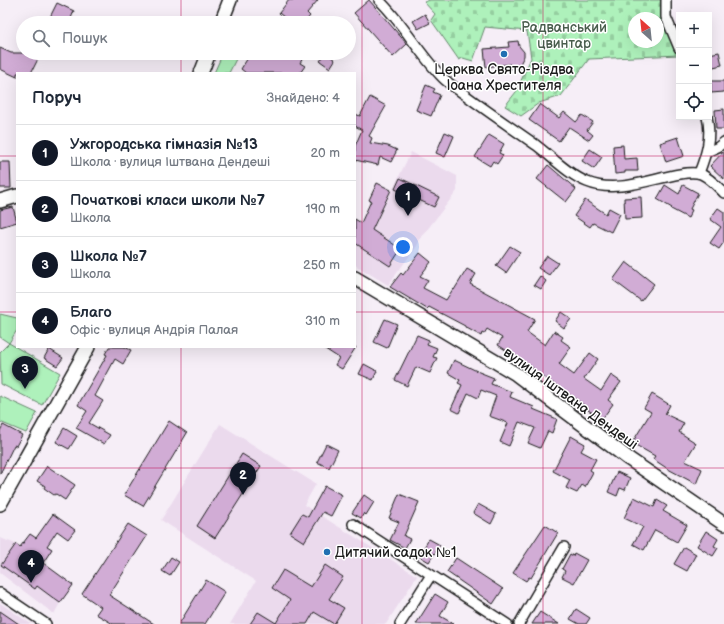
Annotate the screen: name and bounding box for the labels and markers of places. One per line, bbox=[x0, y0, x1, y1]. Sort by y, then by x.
marker: Церква Свято-Різдва Іоана Хрестителя bbox=[499, 49, 509, 59]
place label: Церква Свято-Різдва Іоана Хрестителя bbox=[434, 61, 575, 94]
pin: 1 bbox=[395, 183, 421, 216]
pin: 3 bbox=[12, 356, 38, 389]
pin: 2 bbox=[230, 462, 256, 495]
place label: Дитячий садок №1 bbox=[335, 544, 456, 561]
marker: Дитячий садок №1 bbox=[322, 547, 332, 557]
pin: 4 bbox=[18, 550, 44, 583]

